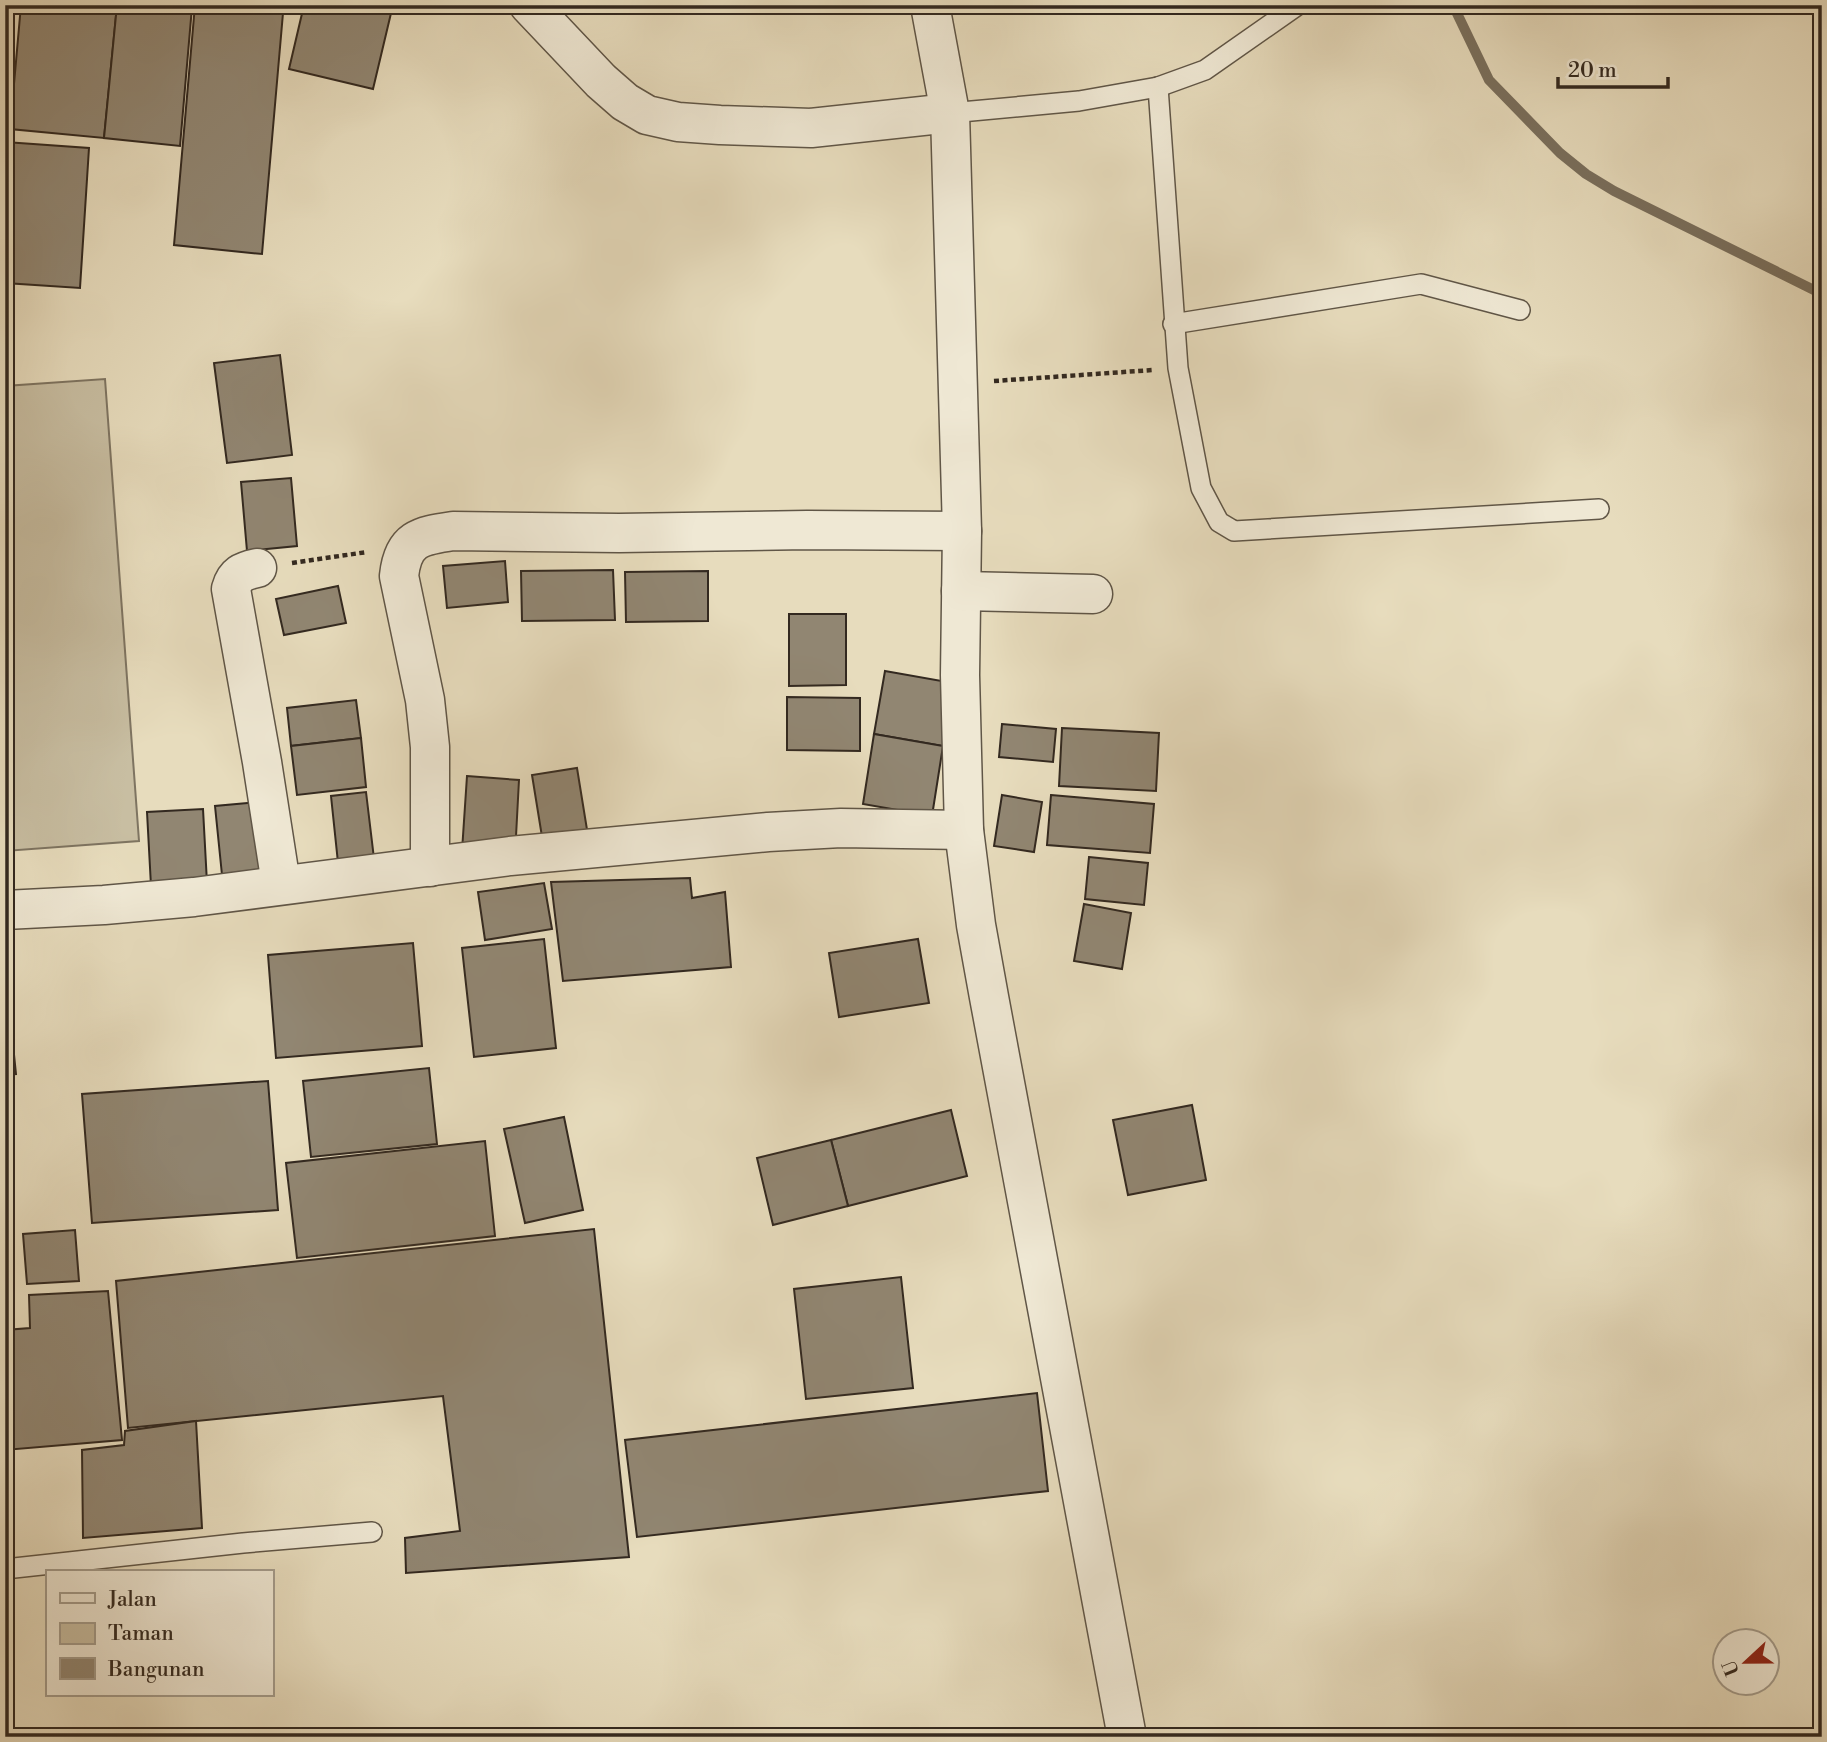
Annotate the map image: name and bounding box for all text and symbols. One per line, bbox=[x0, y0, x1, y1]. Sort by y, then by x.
scale bar bbox=[1558, 46, 1668, 90]
text: 20 m bbox=[1568, 58, 1617, 84]
legend bbox=[46, 1570, 273, 1696]
text: Jalan bbox=[107, 1587, 157, 1613]
text: Taman bbox=[108, 1621, 174, 1647]
north arrow bbox=[1712, 1626, 1782, 1696]
text: U bbox=[1717, 1656, 1745, 1679]
text: Bangunan bbox=[107, 1657, 205, 1683]

